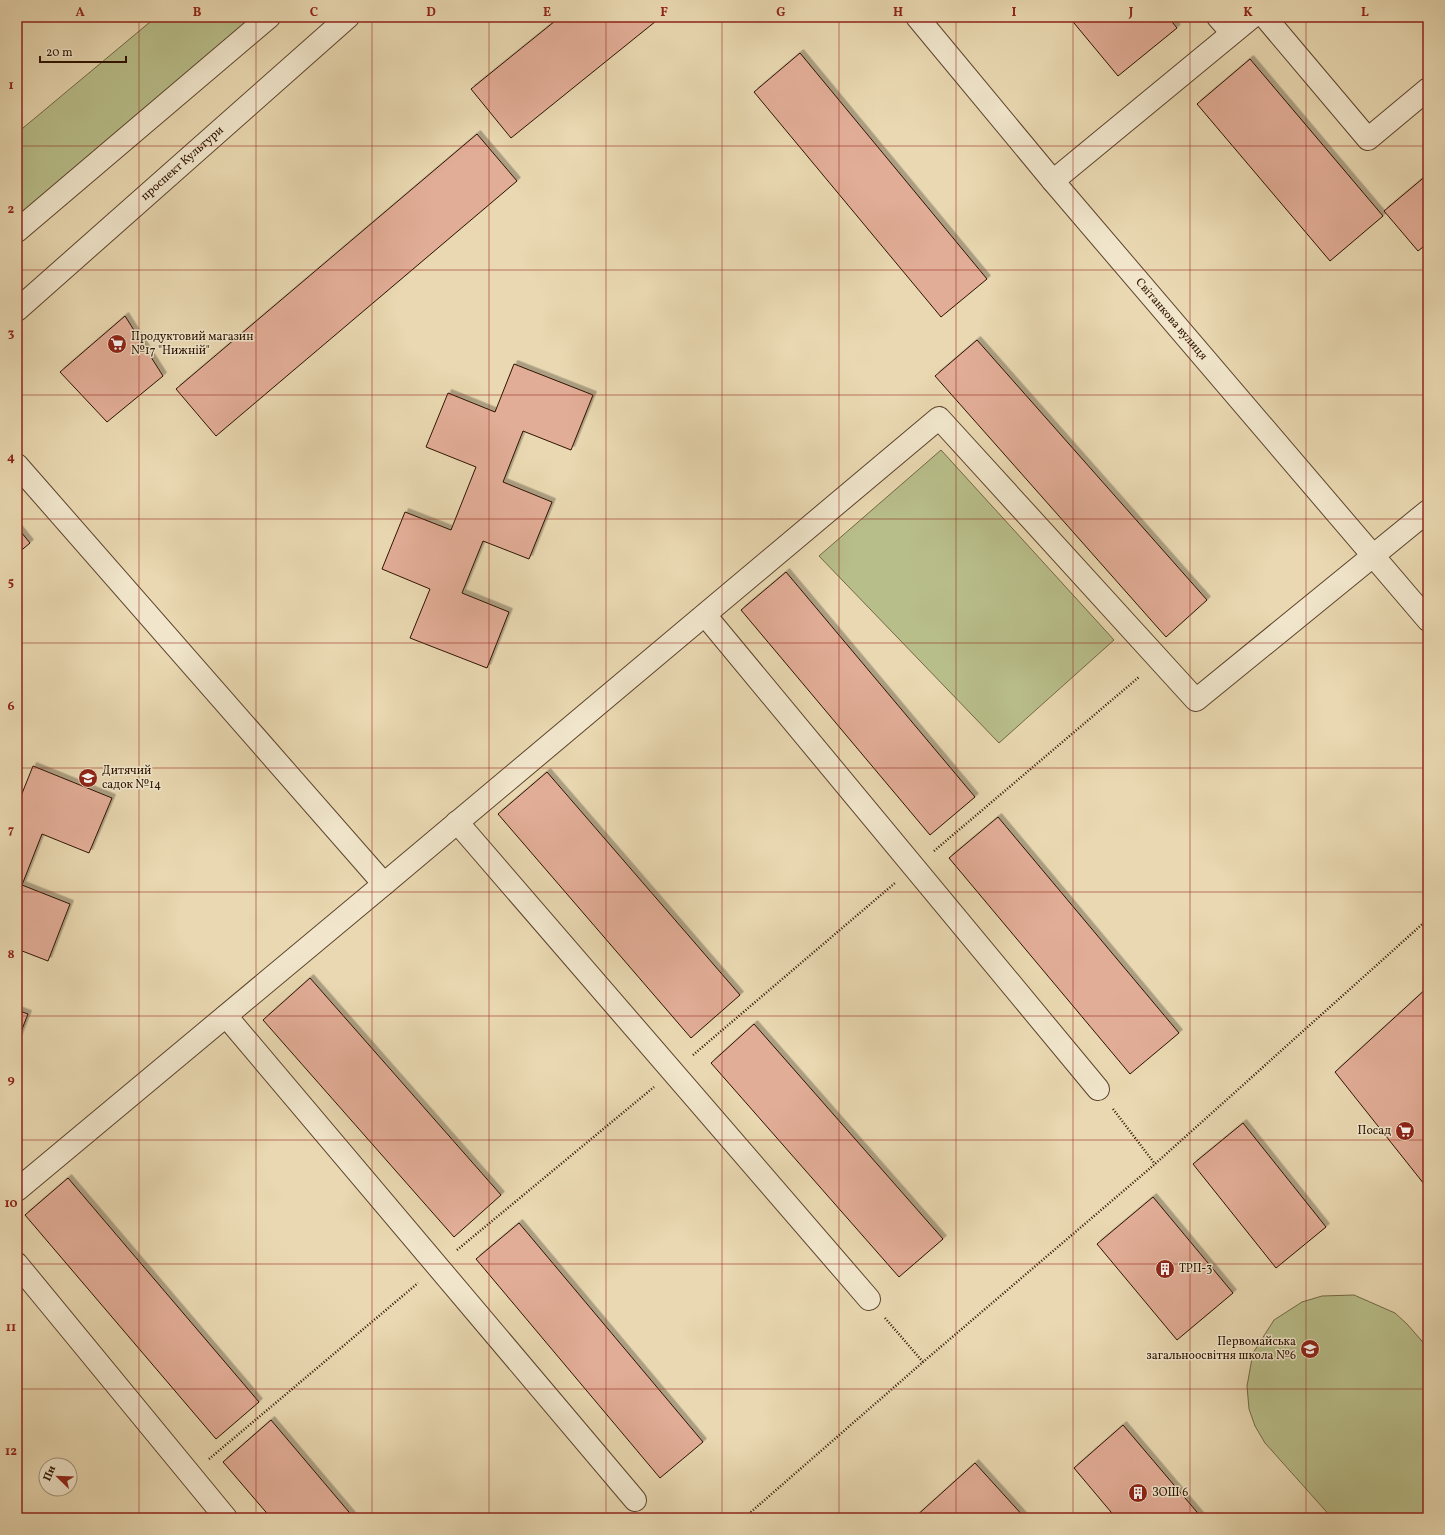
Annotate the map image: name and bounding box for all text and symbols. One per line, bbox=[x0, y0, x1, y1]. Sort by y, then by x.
text: A bbox=[75, 4, 85, 22]
text: B bbox=[193, 4, 202, 22]
text: C bbox=[310, 4, 318, 22]
text: D bbox=[426, 4, 436, 22]
text: E bbox=[543, 4, 551, 22]
text: F bbox=[660, 4, 668, 22]
text: G bbox=[776, 4, 786, 22]
text: H bbox=[893, 4, 903, 22]
text: I bbox=[1012, 4, 1017, 22]
text: J bbox=[1128, 4, 1134, 22]
text: K bbox=[1243, 4, 1253, 22]
text: L bbox=[1361, 4, 1369, 22]
scale bar bbox=[40, 38, 126, 64]
text: 20 m bbox=[46, 45, 73, 61]
text: 1 bbox=[8, 77, 14, 95]
street label: проспект Культури bbox=[138, 123, 227, 204]
text: 2 bbox=[8, 201, 15, 219]
street label: Світанкова вулиця bbox=[1132, 275, 1211, 364]
text: 3 bbox=[8, 325, 15, 343]
place label: Продуктовий магазин №17 "Нижній" bbox=[131, 329, 253, 359]
supermarket icon: Продуктовий магазин №17 "Нижній" bbox=[106, 333, 128, 355]
text: 4 bbox=[7, 449, 15, 467]
text: 5 bbox=[8, 574, 14, 592]
text: 6 bbox=[7, 698, 15, 716]
place label: Дитячий садок №14 bbox=[102, 763, 161, 793]
school or university icon: Дитячий садок №14 bbox=[77, 767, 99, 789]
text: 7 bbox=[8, 822, 14, 840]
text: 8 bbox=[7, 946, 15, 964]
text: 9 bbox=[7, 1071, 15, 1089]
supermarket icon: Посад bbox=[1394, 1120, 1416, 1142]
place label: Посад bbox=[1358, 1123, 1391, 1139]
text: 10 bbox=[4, 1195, 18, 1213]
building icon: ТРП-3 bbox=[1154, 1258, 1176, 1280]
place label: ТРП-3 bbox=[1179, 1261, 1212, 1277]
text: 11 bbox=[6, 1319, 16, 1337]
place label: Первомайська загальноосвітня школа №6 bbox=[1146, 1334, 1296, 1364]
school or university icon: Первомайська загальноосвітня школа №6 bbox=[1299, 1338, 1321, 1360]
text: 12 bbox=[5, 1443, 17, 1461]
north arrow bbox=[38, 1457, 78, 1497]
text: Пн bbox=[40, 1464, 60, 1484]
building icon: ЗОШ 6 bbox=[1127, 1482, 1149, 1504]
place label: ЗОШ 6 bbox=[1152, 1485, 1188, 1501]

